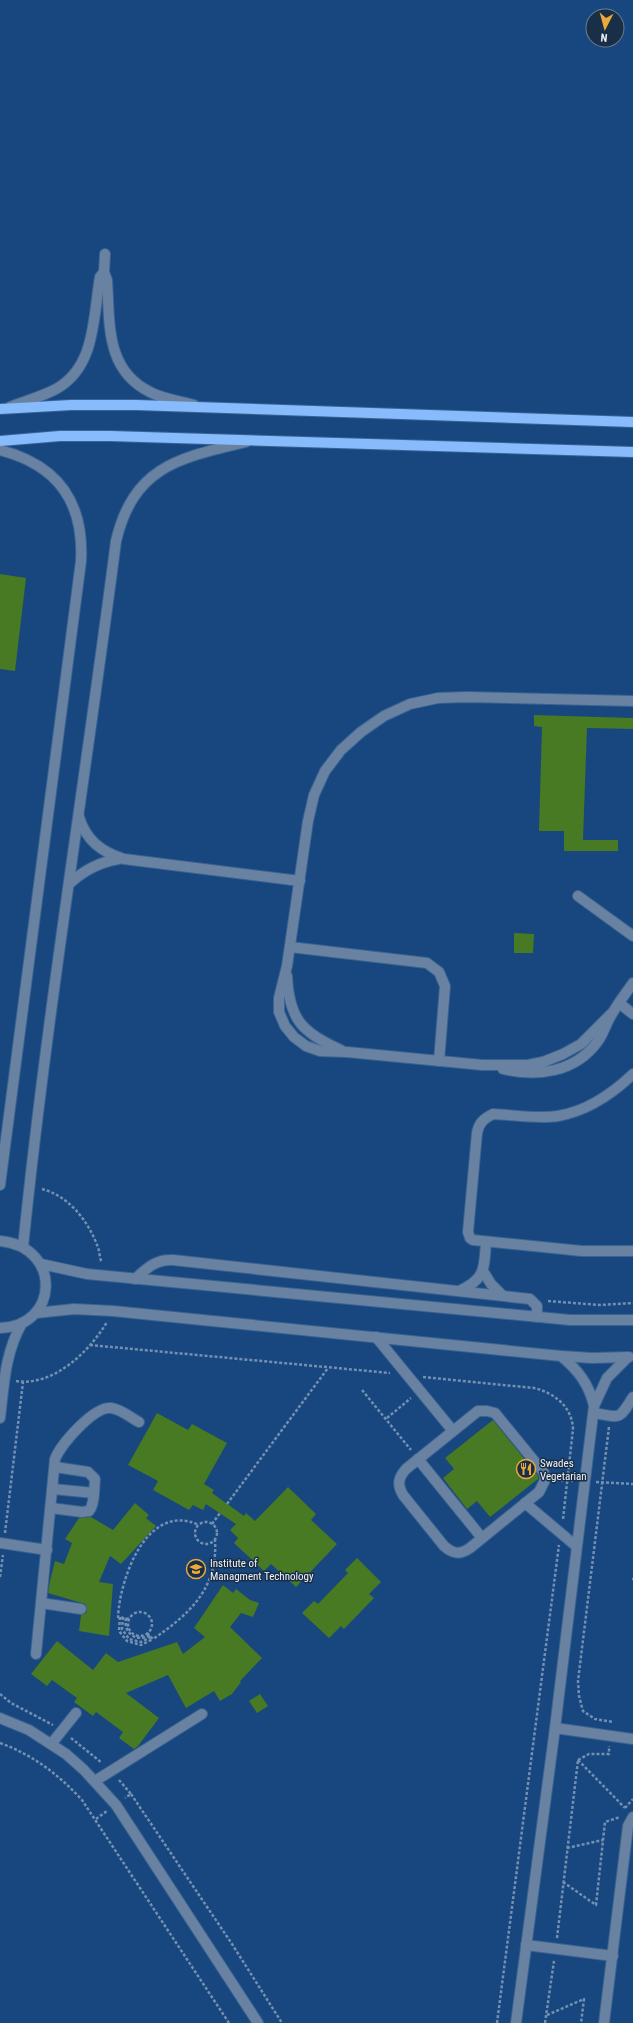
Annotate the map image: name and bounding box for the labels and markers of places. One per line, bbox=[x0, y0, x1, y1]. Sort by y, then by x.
place label: Swades Vegetarian bbox=[540, 1457, 587, 1483]
restaurant icon: Swades Vegetarian bbox=[515, 1458, 537, 1480]
place label: Institute of Managment Technology bbox=[210, 1557, 314, 1583]
school or university icon: Institute of Managment Technology bbox=[185, 1558, 207, 1580]

